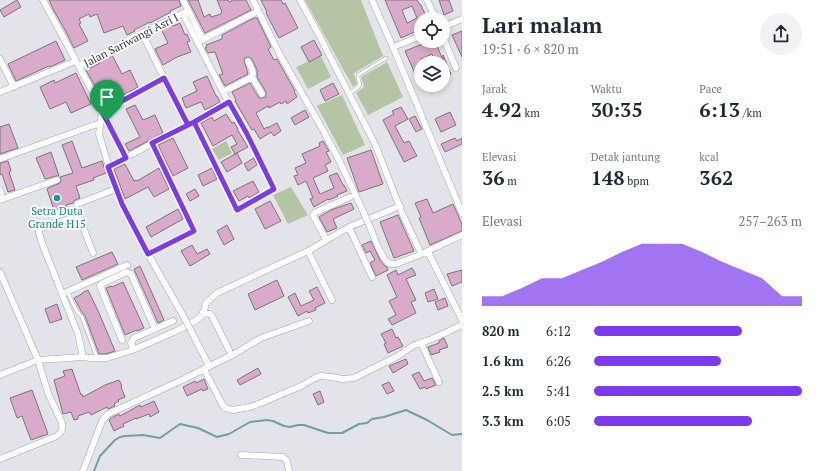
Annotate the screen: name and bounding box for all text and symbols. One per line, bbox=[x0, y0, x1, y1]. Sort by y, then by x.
street label: Jalan Sariwangi Asri I bbox=[81, 10, 181, 70]
text: Lari malam bbox=[482, 10, 602, 39]
map controls bbox=[414, 12, 450, 92]
button: locate bbox=[414, 12, 450, 48]
button: share bbox=[760, 13, 802, 55]
text: 19:51 · 6 × 820 m bbox=[482, 40, 579, 58]
button: layers bbox=[414, 56, 450, 92]
pin bbox=[90, 80, 124, 121]
text: Jarak bbox=[482, 82, 507, 96]
text: Waktu bbox=[591, 82, 622, 96]
text: Pace bbox=[699, 82, 722, 96]
icon: arrive bbox=[96, 86, 118, 108]
text: 4.92 bbox=[482, 96, 522, 123]
text: 30:35 bbox=[591, 96, 643, 123]
text: 6:13 bbox=[699, 96, 740, 123]
text: km bbox=[522, 106, 540, 120]
text: /km bbox=[740, 106, 762, 120]
text: Elevasi bbox=[482, 150, 516, 164]
text: Detak jantung bbox=[591, 150, 660, 164]
text: kcal bbox=[699, 150, 719, 164]
text: 36 bbox=[482, 164, 505, 191]
text: 148 bbox=[591, 164, 625, 191]
text: 362 bbox=[699, 164, 733, 191]
text: m bbox=[505, 174, 517, 188]
text: bpm bbox=[625, 174, 649, 188]
marker: Setra Duta Grande H15 bbox=[52, 193, 62, 203]
place label: Setra Duta Grande H15 bbox=[28, 204, 86, 231]
text: Elevasi bbox=[482, 212, 522, 230]
text: 257–263 m bbox=[739, 212, 802, 230]
text: 820 m bbox=[482, 322, 520, 340]
text: 6:12 bbox=[546, 322, 571, 340]
text: 1.6 km bbox=[482, 352, 524, 370]
text: 6:26 bbox=[546, 352, 571, 370]
text: 2.5 km bbox=[482, 382, 524, 400]
text: 5:41 bbox=[546, 382, 571, 400]
text: 3.3 km bbox=[482, 412, 524, 430]
text: 6:05 bbox=[546, 412, 571, 430]

